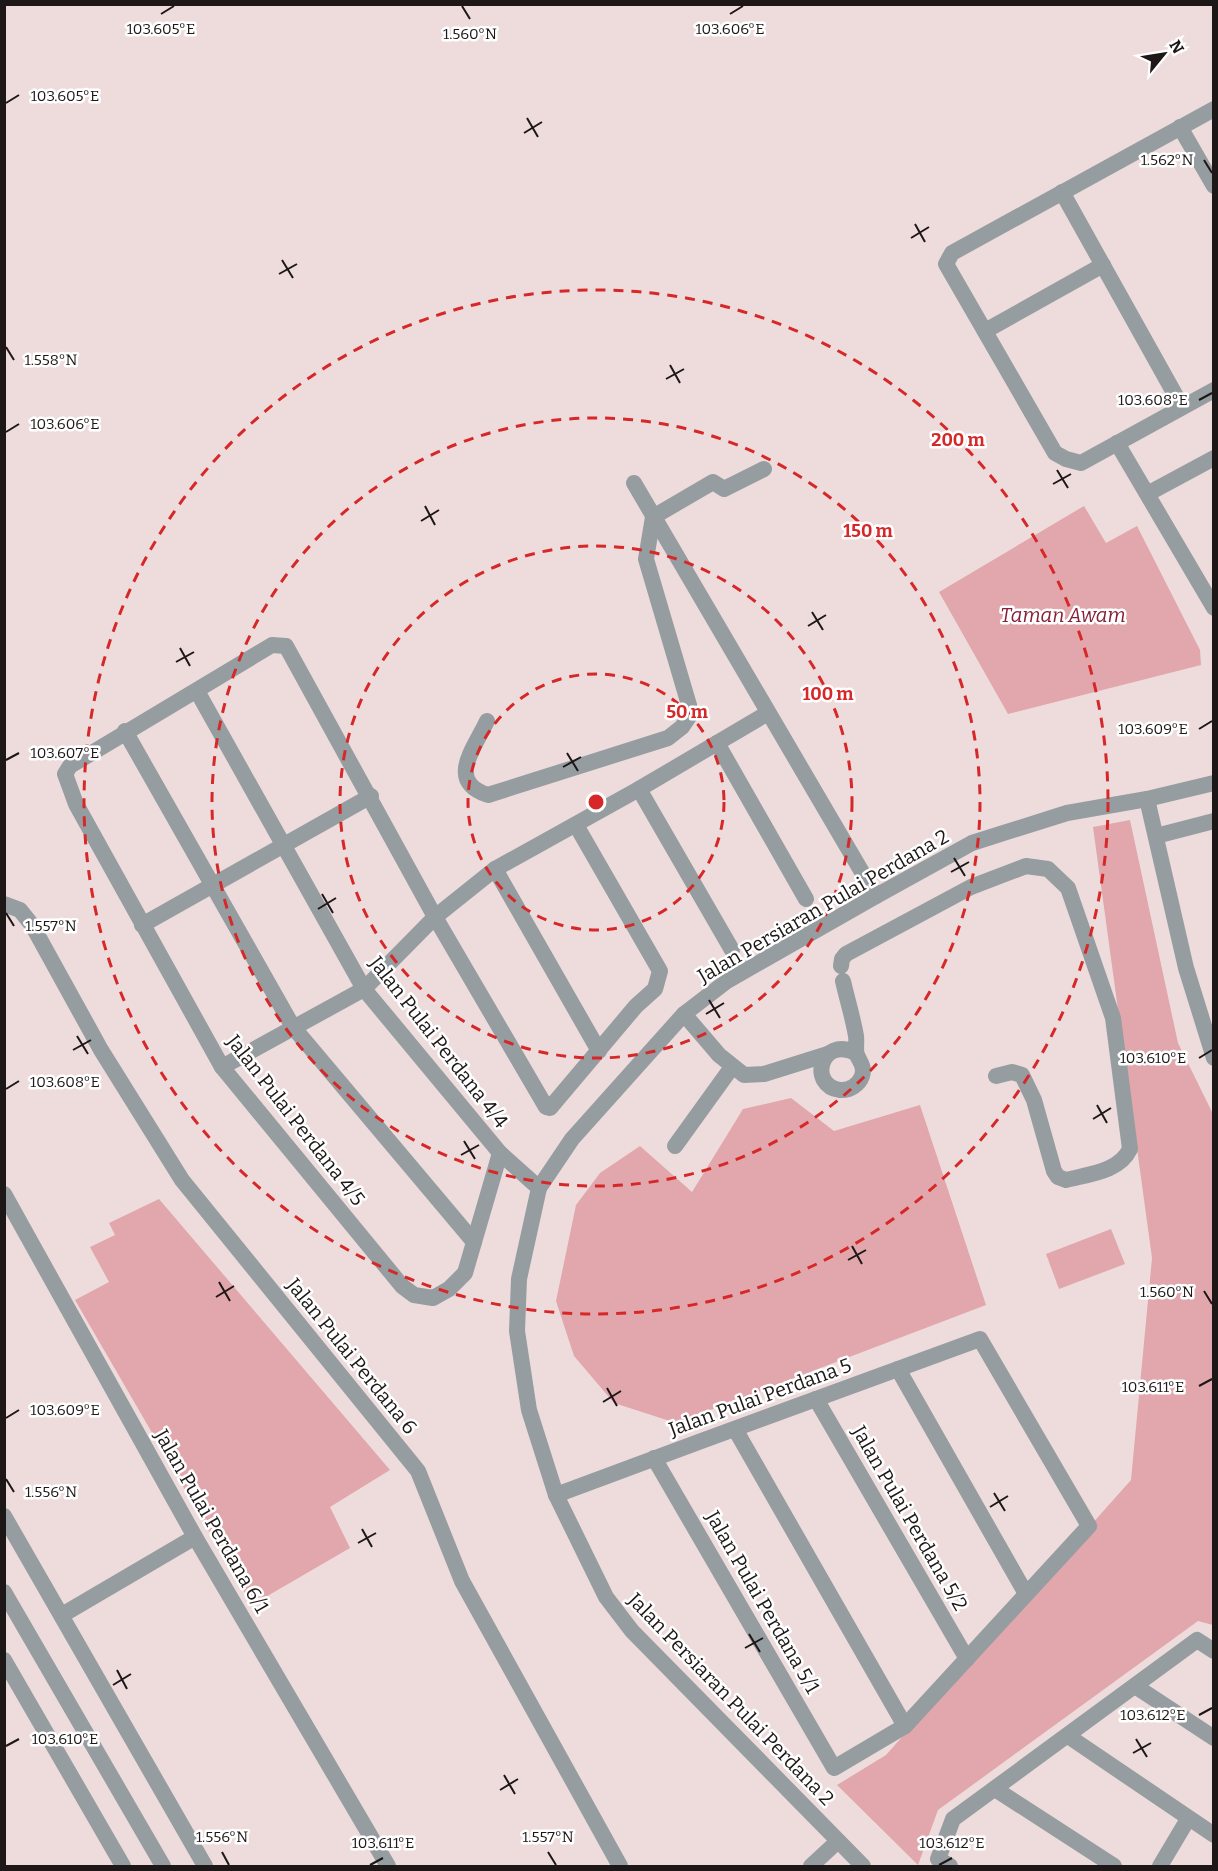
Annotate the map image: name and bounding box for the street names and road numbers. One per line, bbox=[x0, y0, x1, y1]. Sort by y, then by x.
street label: Jalan Persiaran Pulai Perdana 2 bbox=[692, 824, 953, 988]
street label: Jalan Pulai Perdana 4/4 bbox=[364, 951, 514, 1133]
street label: Jalan Pulai Perdana 4/5 bbox=[221, 1029, 370, 1210]
street label: Jalan Pulai Perdana 6 bbox=[281, 1273, 422, 1439]
street label: Jalan Pulai Perdana 5 bbox=[665, 1353, 854, 1442]
street label: Jalan Pulai Perdana 5/2 bbox=[847, 1420, 973, 1615]
street label: Jalan Pulai Perdana 6/1 bbox=[149, 1424, 274, 1617]
street label: Jalan Pulai Perdana 5/1 bbox=[700, 1506, 825, 1698]
street label: Jalan Persiaran Pulai Perdana 2 bbox=[622, 1587, 839, 1810]

